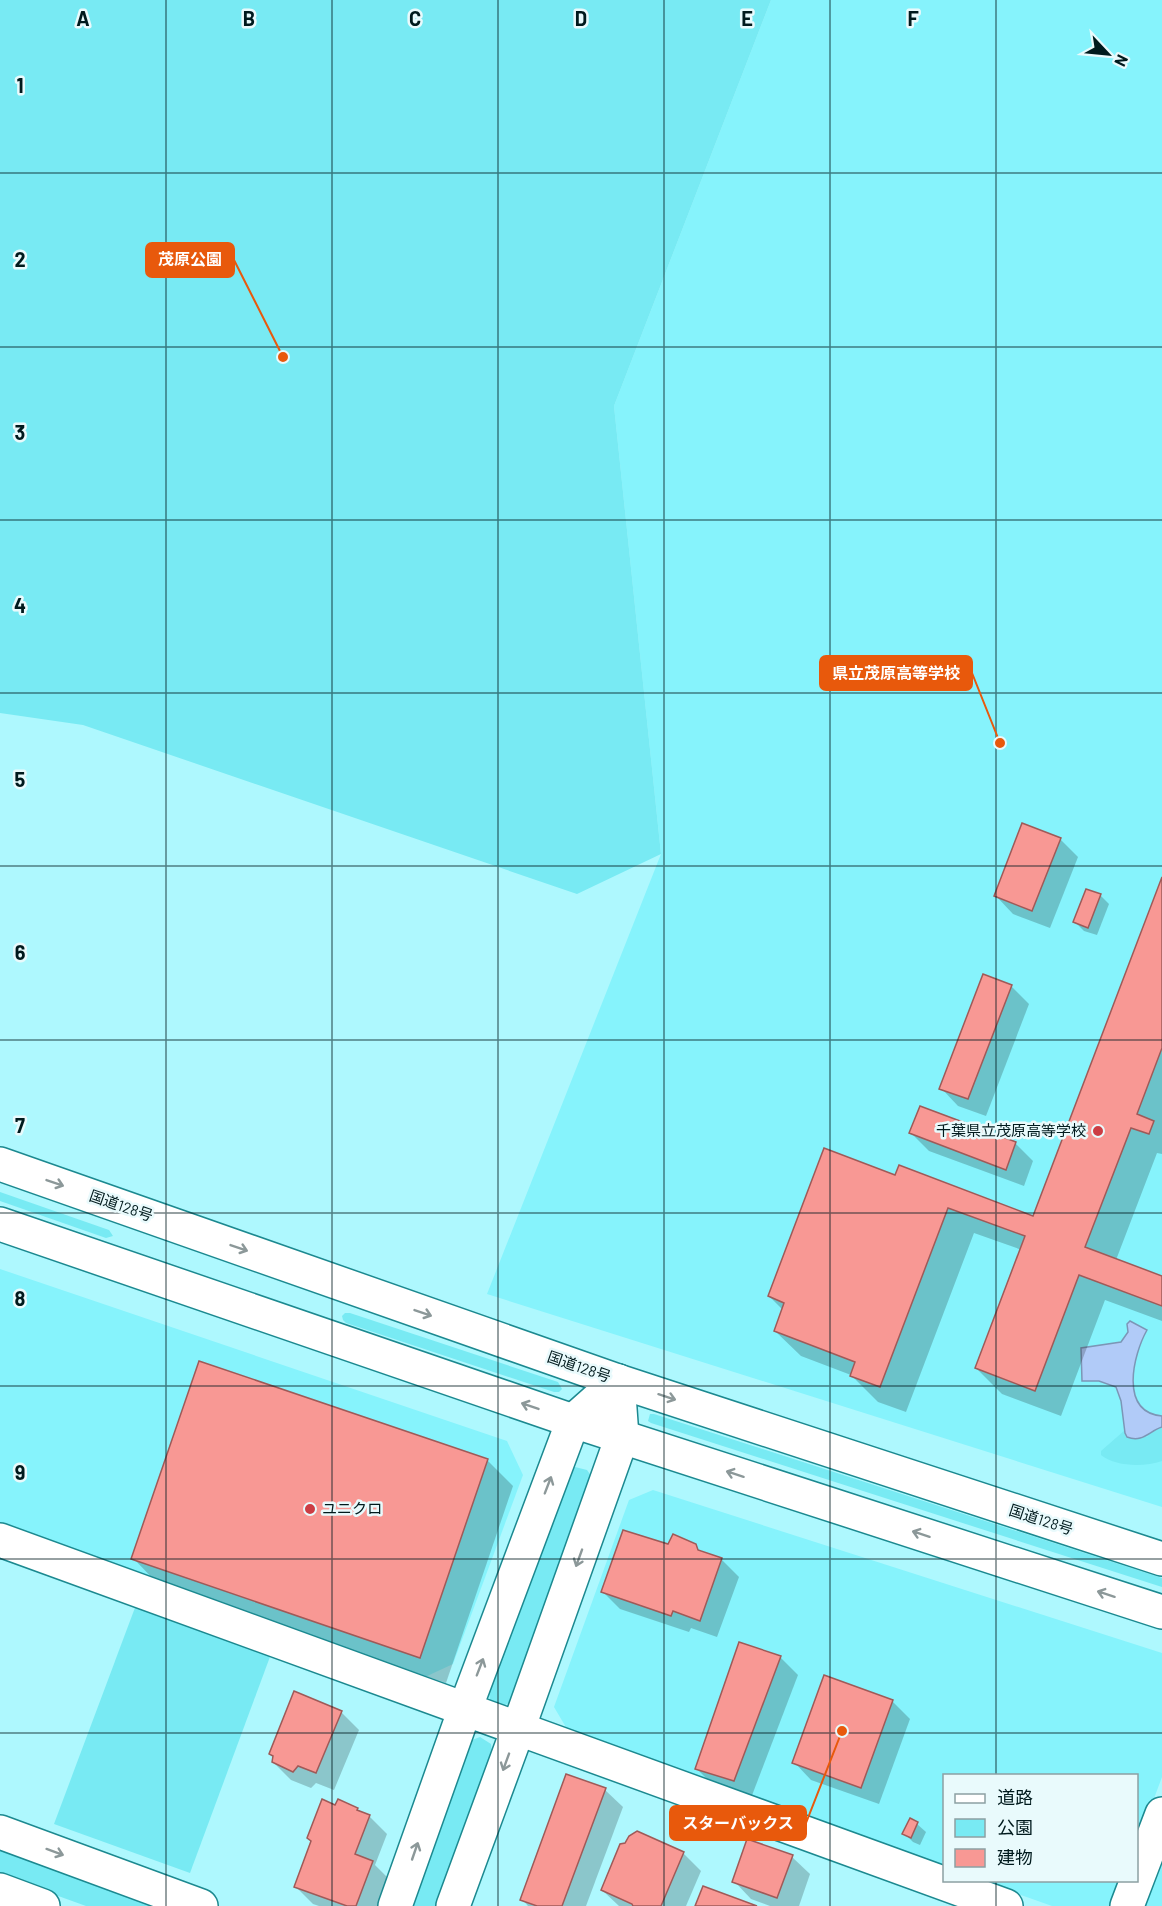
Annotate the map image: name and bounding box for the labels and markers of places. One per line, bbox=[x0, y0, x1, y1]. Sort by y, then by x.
callout: 茂原公園 bbox=[146, 243, 234, 277]
callout: 県立茂原高等学校 bbox=[820, 656, 972, 690]
place label: 千葉県立茂原高等学校 bbox=[936, 1121, 1086, 1139]
marker: 千葉県立茂原高等学校 bbox=[1091, 1124, 1105, 1138]
place label: ユニクロ bbox=[322, 1499, 382, 1517]
marker: ユニクロ bbox=[303, 1502, 317, 1516]
callout: スターバックス bbox=[670, 1806, 806, 1840]

